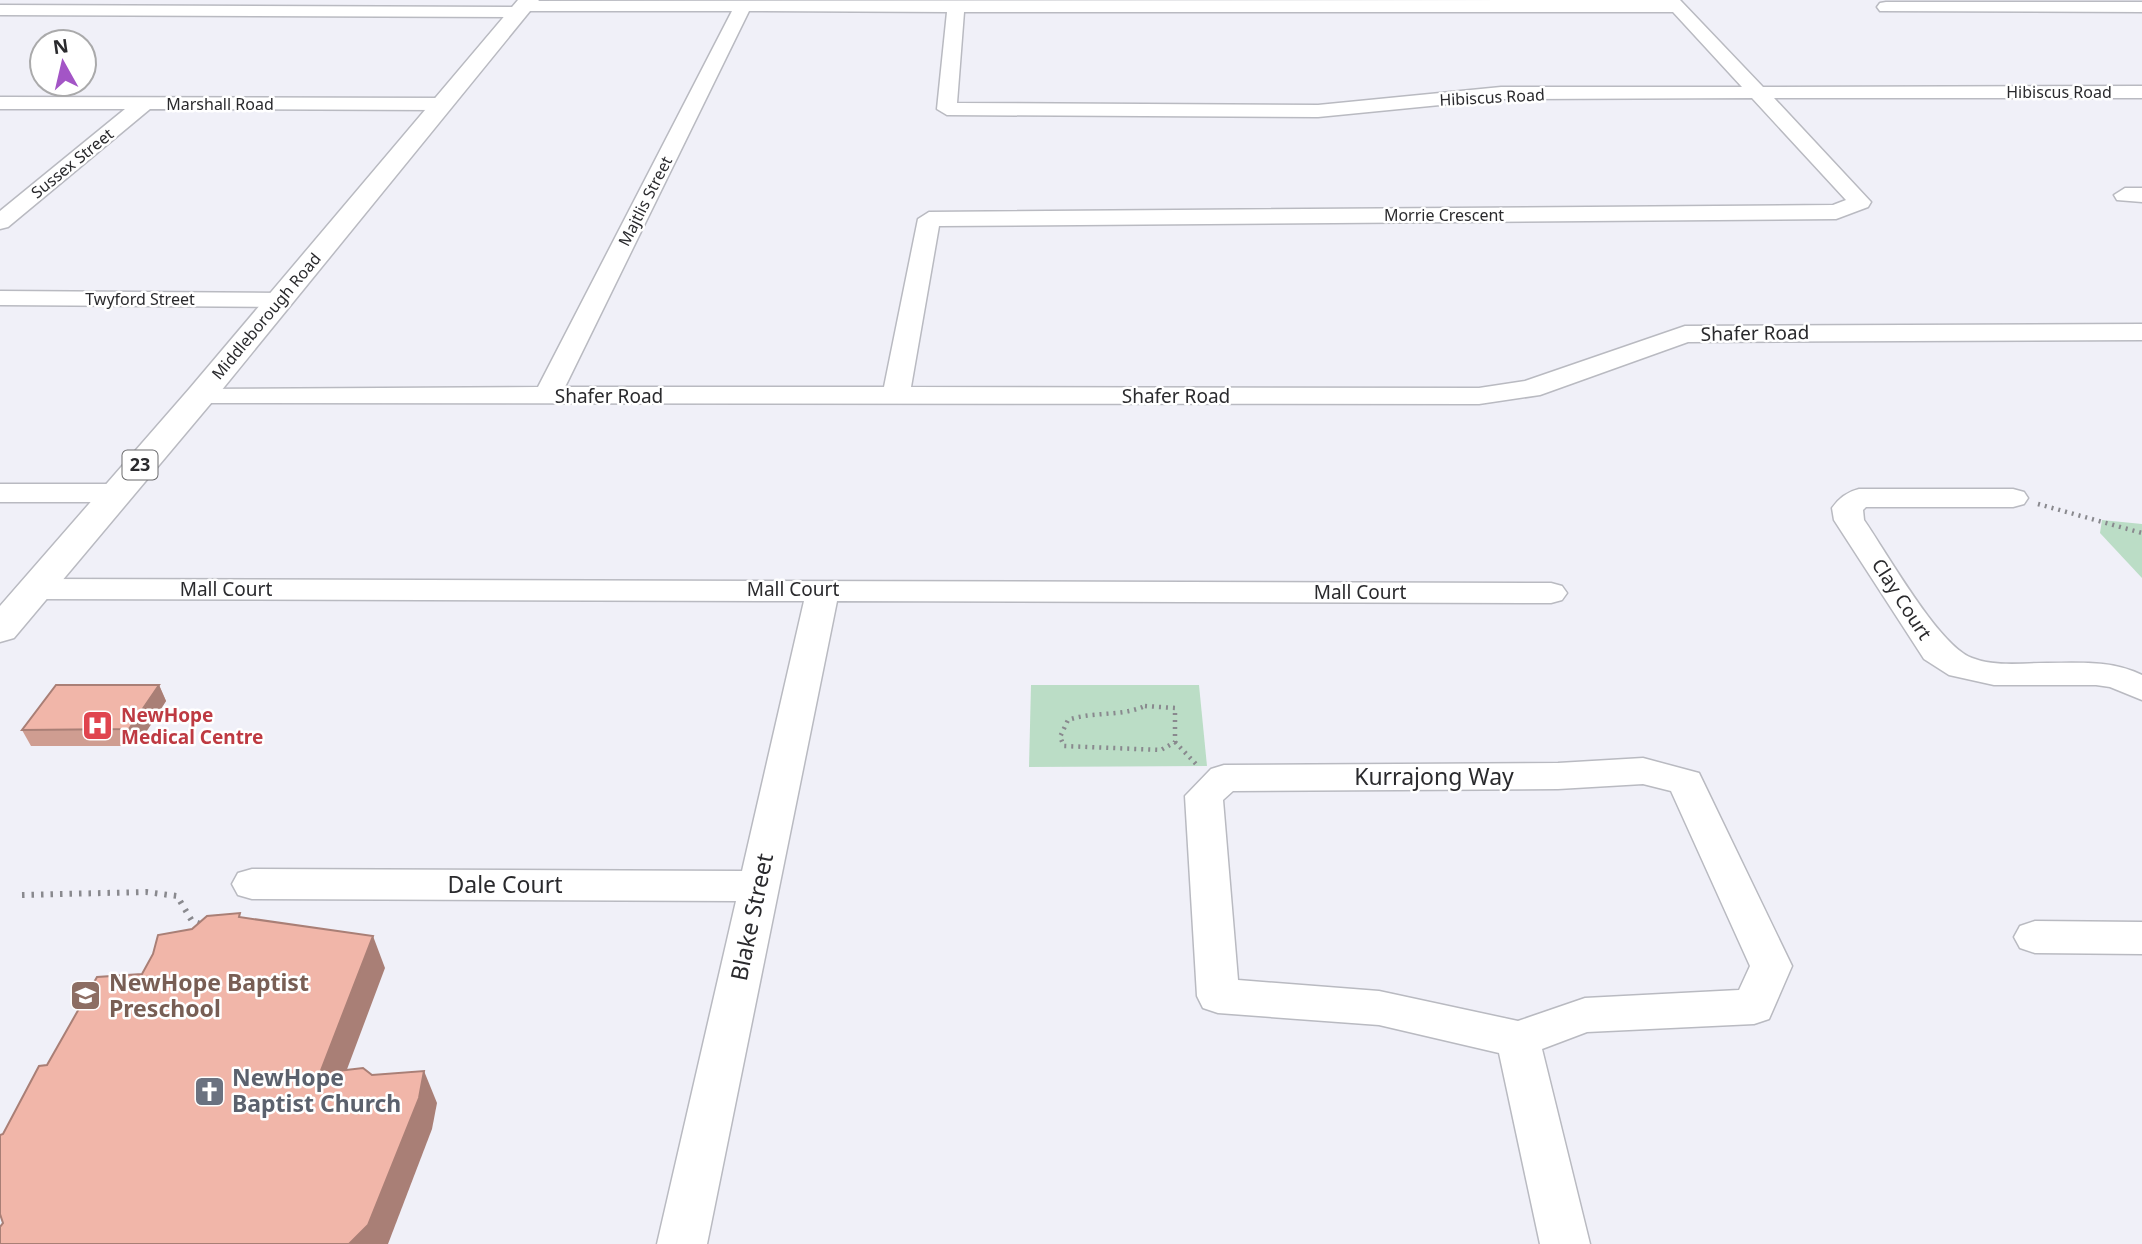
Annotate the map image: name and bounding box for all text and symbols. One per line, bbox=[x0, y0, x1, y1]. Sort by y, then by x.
north arrow bbox=[28, 28, 98, 98]
text: N bbox=[51, 32, 70, 60]
street label: Hibiscus Road bbox=[2006, 81, 2112, 103]
street label: Hibiscus Road bbox=[1439, 83, 1545, 111]
street label: Marshall Road bbox=[166, 93, 274, 115]
street label: Sussex Street bbox=[26, 123, 118, 203]
street label: Majtlis Street bbox=[613, 152, 677, 250]
street label: Morrie Crescent bbox=[1384, 204, 1504, 226]
street label: Middleborough Road bbox=[206, 248, 326, 384]
street label: Twyford Street bbox=[85, 288, 195, 310]
street label: Shafer Road bbox=[1701, 319, 1809, 347]
street label: Shafer Road bbox=[555, 383, 663, 409]
street label: Shafer Road bbox=[1122, 383, 1230, 409]
road number: 23 bbox=[122, 450, 158, 480]
street label: Clay Court bbox=[1866, 553, 1938, 645]
street label: Mall Court bbox=[180, 576, 272, 602]
street label: Mall Court bbox=[747, 576, 839, 602]
street label: Mall Court bbox=[1314, 579, 1406, 605]
place label: NewHope Medical Centre bbox=[121, 702, 263, 750]
hospital icon: NewHope Medical Centre bbox=[81, 709, 115, 743]
street label: Kurrajong Way bbox=[1354, 760, 1514, 792]
street label: Blake Street bbox=[722, 850, 780, 983]
street label: Dale Court bbox=[447, 868, 563, 900]
place label: NewHope Baptist Preschool bbox=[109, 966, 309, 1024]
school or university icon: NewHope Baptist Preschool bbox=[69, 979, 103, 1013]
place label: NewHope Baptist Church bbox=[232, 1061, 401, 1119]
church icon: NewHope Baptist Church bbox=[192, 1074, 226, 1108]

